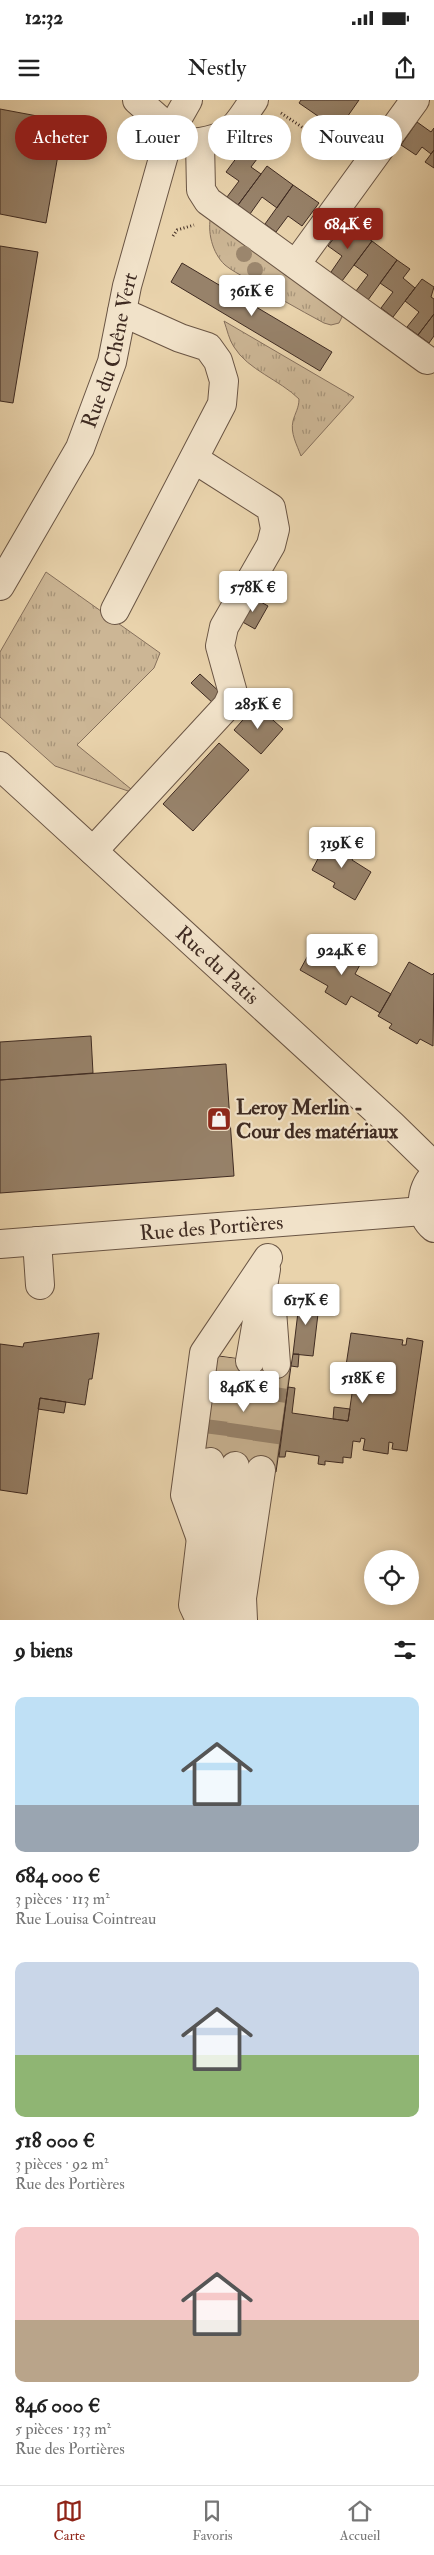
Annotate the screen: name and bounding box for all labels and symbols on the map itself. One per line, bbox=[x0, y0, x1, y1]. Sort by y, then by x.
pin: 684K € bbox=[307, 208, 389, 250]
street label: Rue du Chêne Vert bbox=[76, 269, 144, 432]
pin: 361K € bbox=[211, 274, 293, 317]
pin: 578K € bbox=[212, 570, 294, 613]
pin: 285K € bbox=[217, 688, 299, 730]
pin: 319K € bbox=[301, 826, 383, 869]
street label: Rue du Patis bbox=[170, 920, 265, 1011]
pin: 924K € bbox=[301, 934, 383, 976]
place label: Leroy Merlin - Cour des matériaux bbox=[236, 1094, 399, 1145]
shop icon: Leroy Merlin - Cour des matériaux bbox=[206, 1106, 232, 1132]
street label: Rue des Portières bbox=[138, 1209, 284, 1247]
pin: 617K € bbox=[265, 1284, 347, 1326]
pin: 518K € bbox=[322, 1362, 404, 1404]
pin: 846K € bbox=[203, 1370, 285, 1413]

